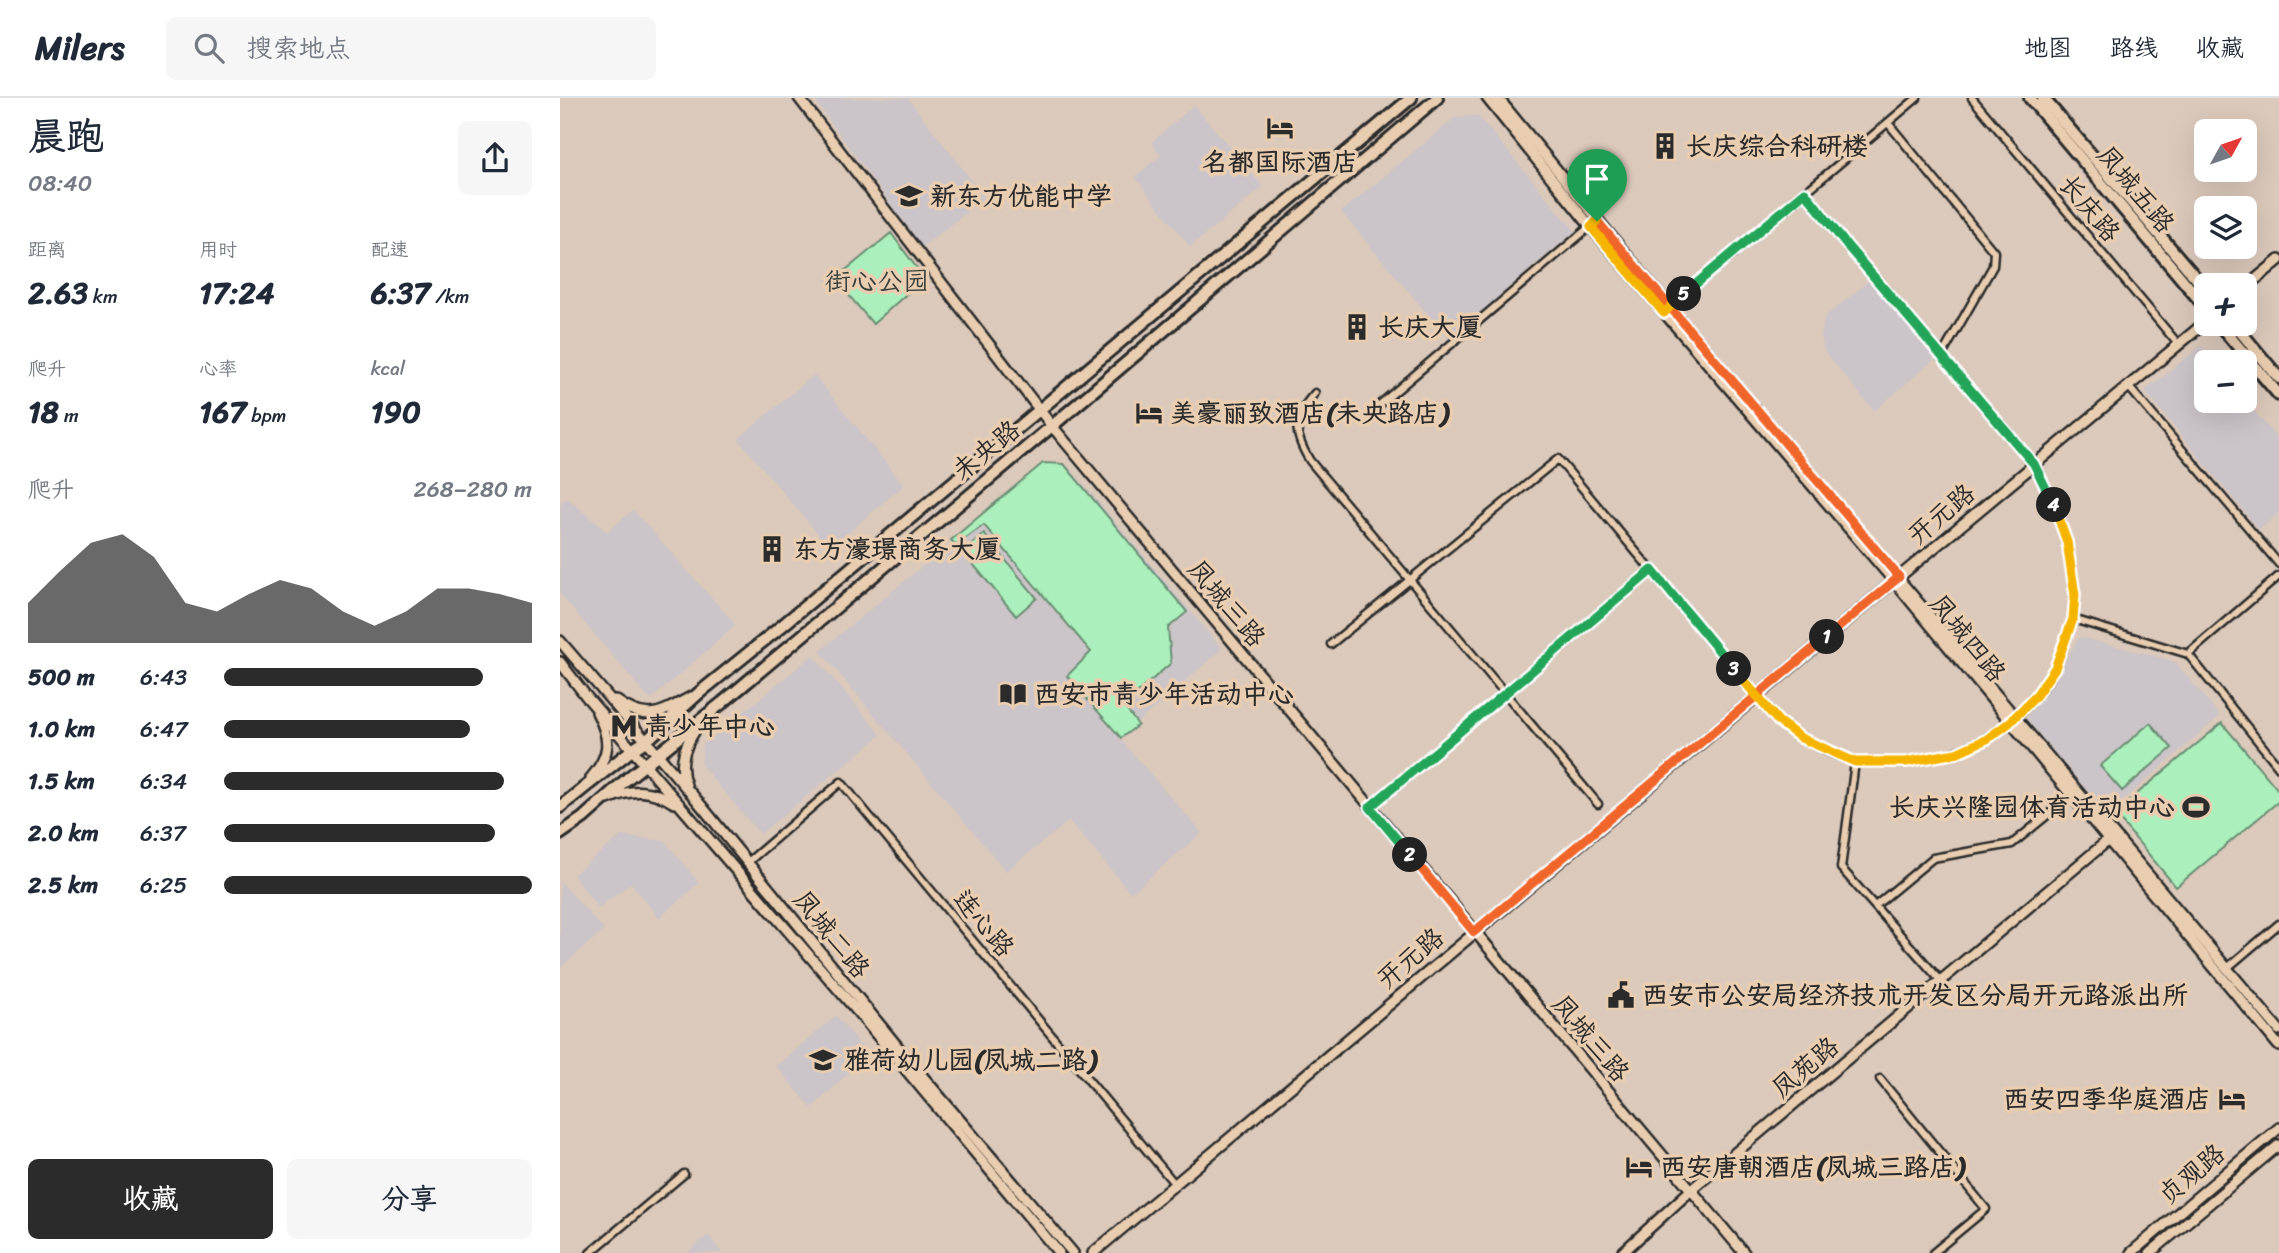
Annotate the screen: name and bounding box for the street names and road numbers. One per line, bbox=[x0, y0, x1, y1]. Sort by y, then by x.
street label: 凤城五路 bbox=[2085, 134, 2187, 244]
street label: 长庆路 bbox=[2047, 163, 2133, 253]
street label: 未央路 bbox=[941, 408, 1031, 492]
street label: 开元路 bbox=[1896, 471, 1986, 557]
street label: 凤城三路 bbox=[1176, 548, 1278, 658]
street label: 凤城四路 bbox=[1917, 583, 2019, 693]
street label: 连心路 bbox=[941, 878, 1027, 968]
street label: 凤城二路 bbox=[781, 879, 883, 989]
street label: 开元路 bbox=[1365, 915, 1455, 1001]
street label: 凤城三路 bbox=[1540, 983, 1642, 1093]
street label: 凤苑路 bbox=[1760, 1024, 1850, 1110]
street label: 贞观路 bbox=[2146, 1131, 2236, 1217]

